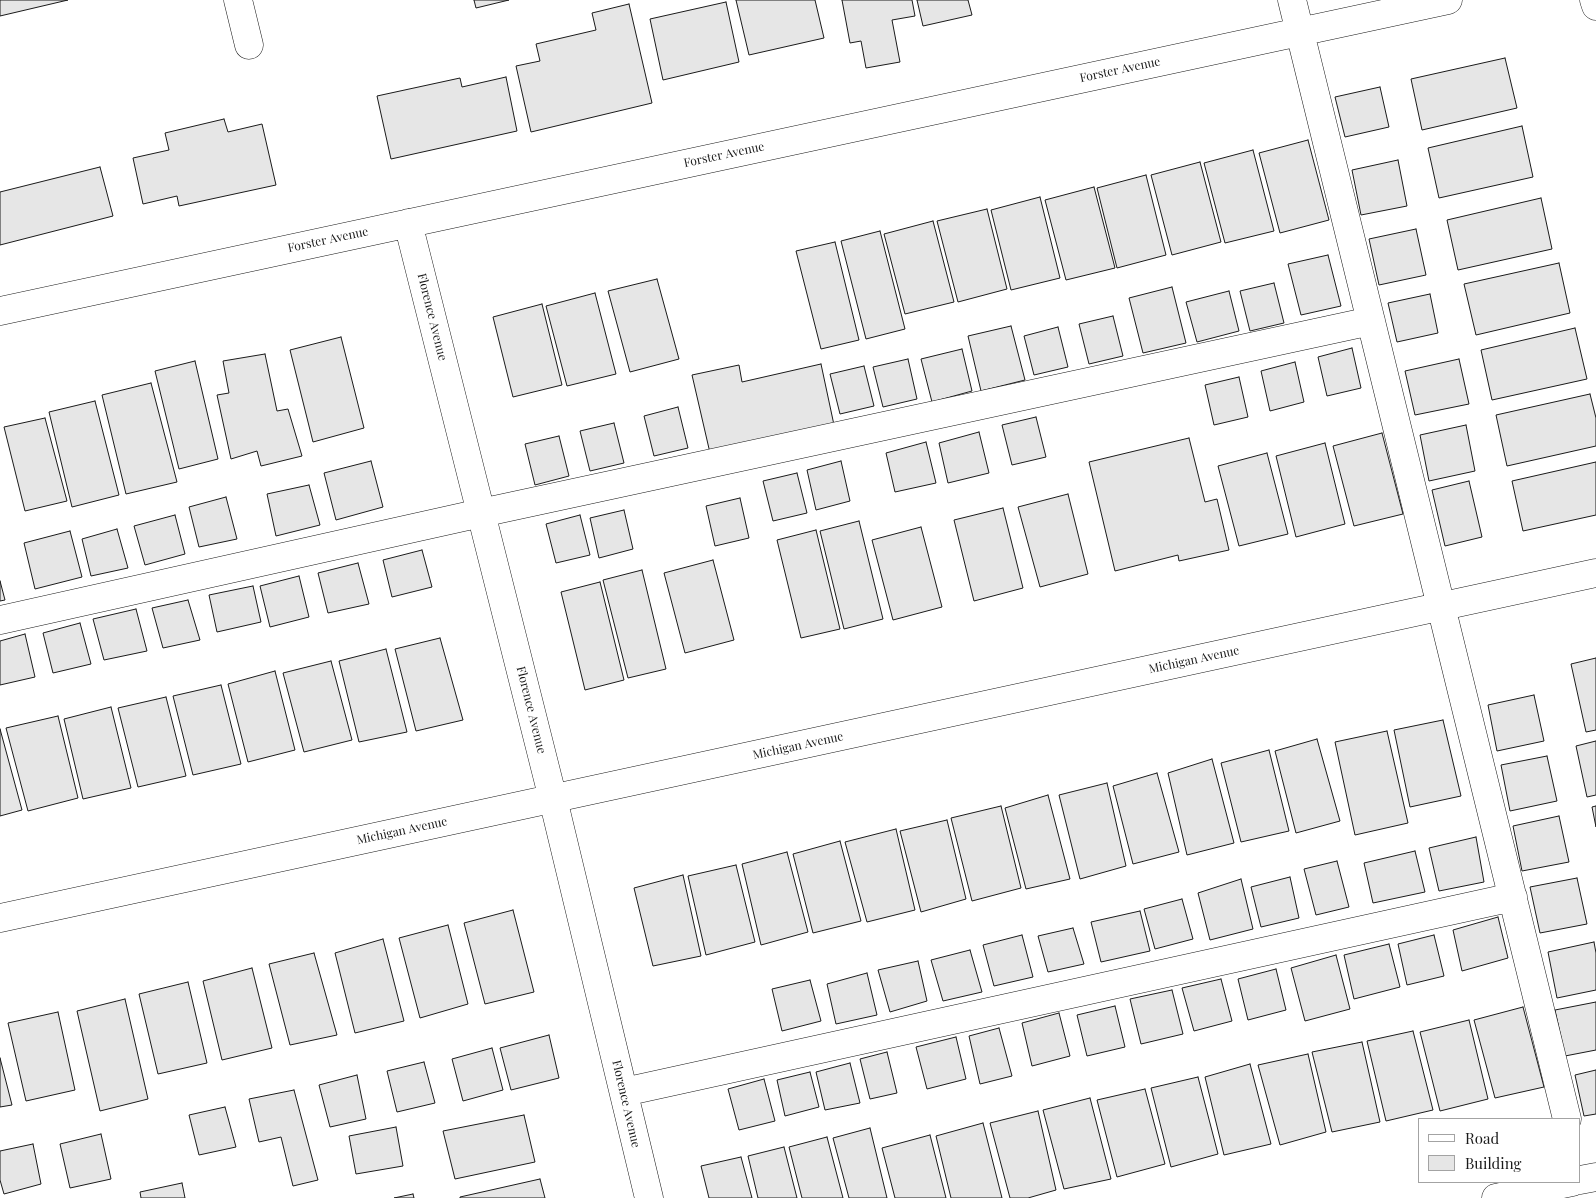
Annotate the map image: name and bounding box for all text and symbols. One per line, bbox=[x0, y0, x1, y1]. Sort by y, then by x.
street label: Forster Avenue bbox=[1078, 54, 1162, 86]
street label: Forster Avenue bbox=[682, 139, 766, 171]
street label: Forster Avenue bbox=[286, 224, 370, 256]
street label: Florence Avenue bbox=[414, 272, 450, 362]
street label: Michigan Avenue bbox=[1147, 643, 1241, 677]
street label: Florence Avenue bbox=[513, 665, 549, 755]
street label: Michigan Avenue bbox=[751, 729, 845, 763]
street label: Michigan Avenue bbox=[355, 814, 449, 848]
street label: Florence Avenue bbox=[609, 1059, 643, 1149]
legend bbox=[1418, 1118, 1581, 1183]
text: Road bbox=[1465, 1128, 1499, 1148]
text: Building bbox=[1465, 1153, 1521, 1173]

